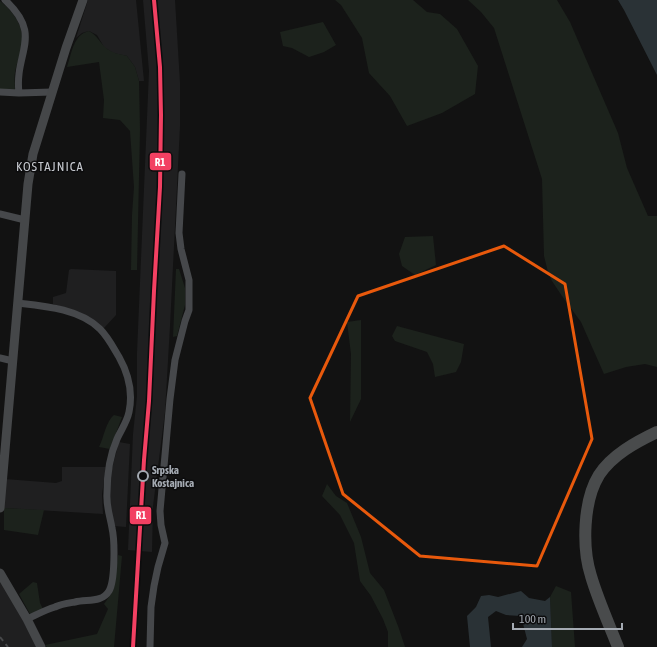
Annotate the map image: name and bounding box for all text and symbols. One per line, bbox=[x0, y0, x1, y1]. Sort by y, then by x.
line badge: R1 bbox=[149, 152, 172, 171]
text: R1 bbox=[155, 156, 165, 168]
district label: KOSTAJNICA bbox=[16, 159, 84, 174]
place label: Srpska Kostajnica bbox=[152, 464, 194, 489]
marker: Srpska Kostajnica bbox=[137, 470, 149, 482]
line badge: R1 bbox=[129, 506, 152, 525]
text: R1 bbox=[136, 509, 146, 521]
scale bar bbox=[513, 605, 622, 631]
text: 100 m bbox=[519, 612, 546, 626]

